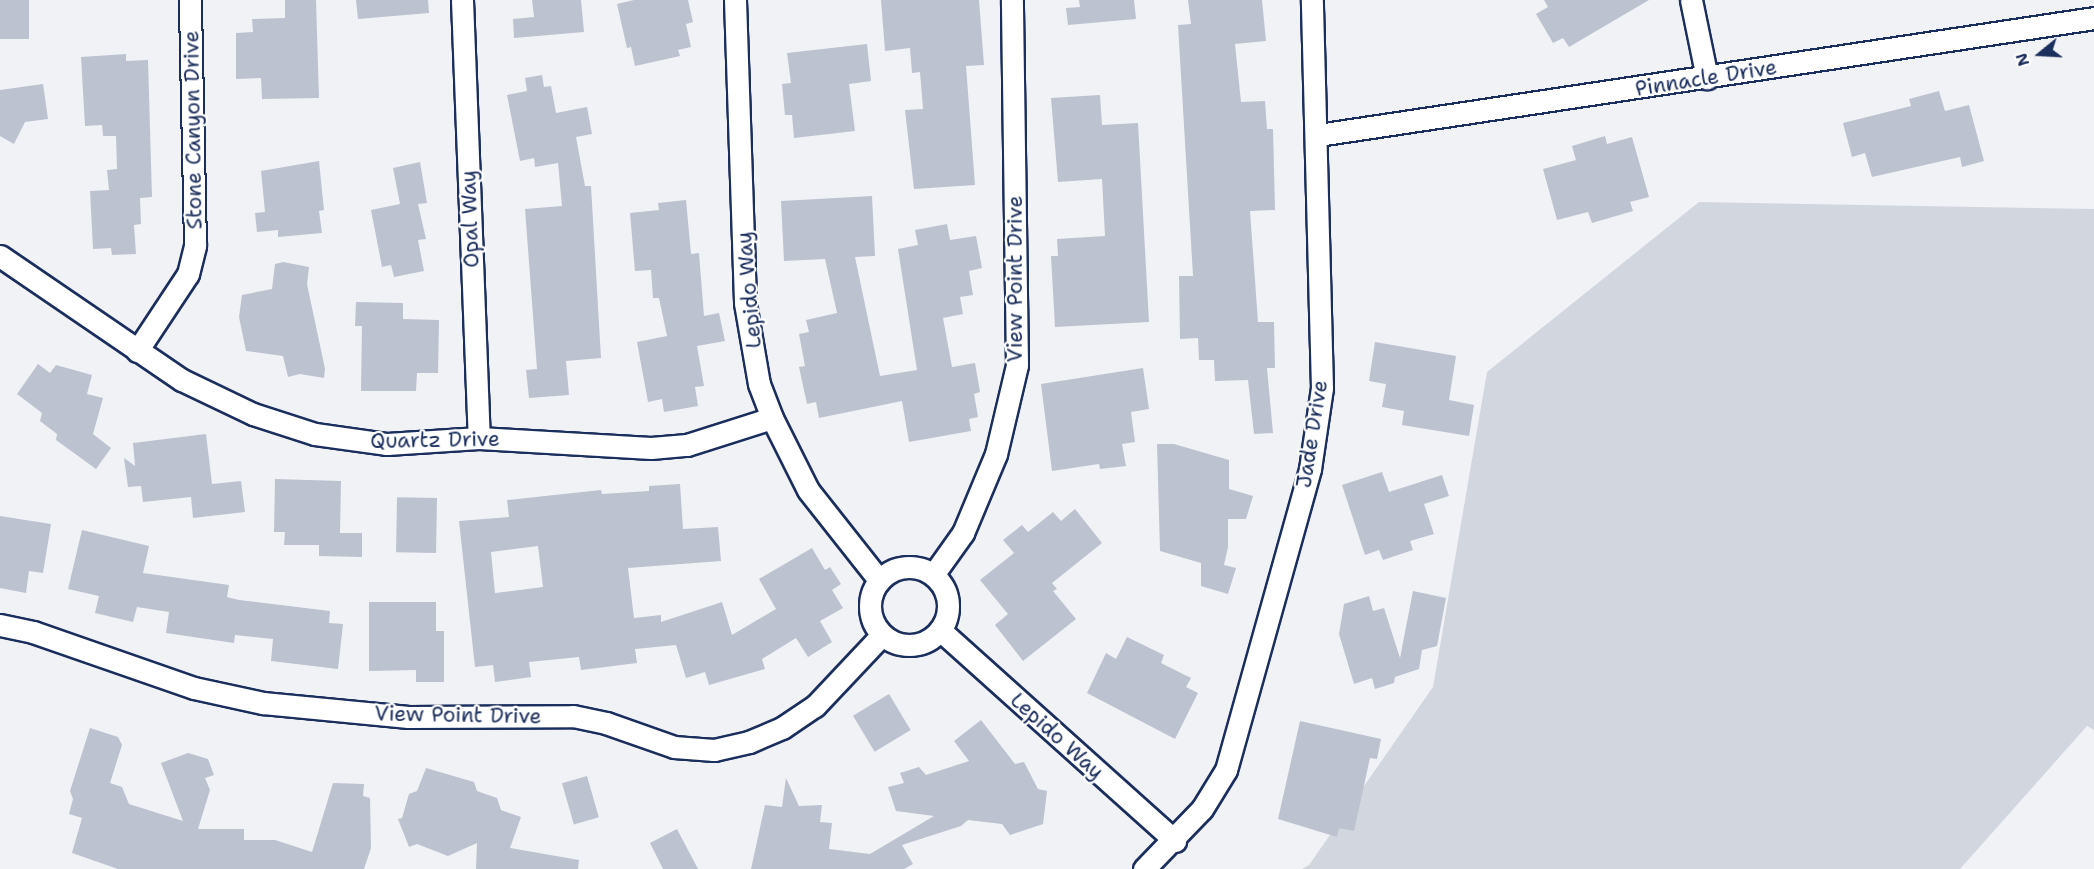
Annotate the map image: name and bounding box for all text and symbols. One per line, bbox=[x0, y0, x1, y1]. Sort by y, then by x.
north arrow bbox=[2010, 24, 2070, 84]
street label: Stone Canyon Drive bbox=[179, 30, 207, 230]
text: N bbox=[2010, 50, 2034, 69]
street label: Pinnacle Drive bbox=[1633, 54, 1779, 102]
street label: Opal Way bbox=[456, 170, 484, 268]
street label: View Point Drive bbox=[1002, 196, 1028, 362]
street label: Lepido Way bbox=[731, 231, 767, 349]
street label: Jade Drive bbox=[1291, 378, 1333, 490]
street label: Quartz Drive bbox=[370, 426, 500, 454]
street label: Lepido Way bbox=[1005, 687, 1109, 785]
street label: View Point Drive bbox=[374, 701, 542, 729]

